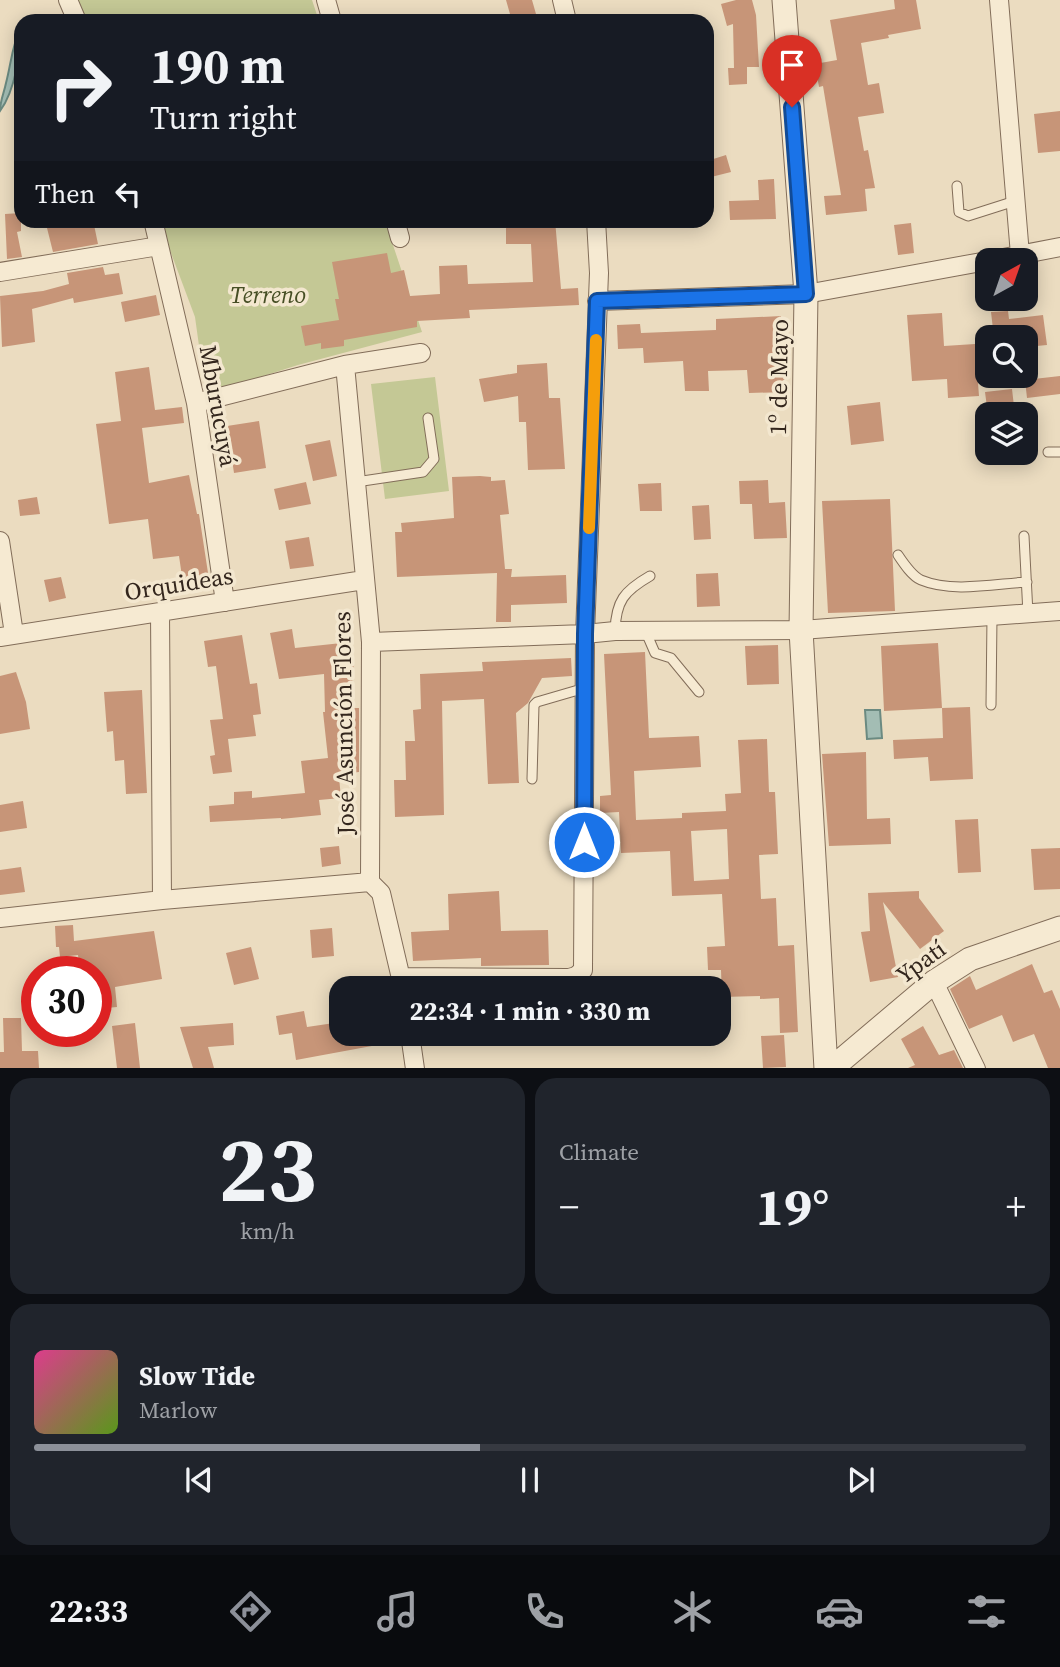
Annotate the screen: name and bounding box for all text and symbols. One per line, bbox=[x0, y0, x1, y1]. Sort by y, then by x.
text: 190 m bbox=[150, 32, 285, 99]
pin bbox=[762, 35, 822, 107]
icon: right bbox=[35, 42, 126, 133]
icon: arrive bbox=[773, 46, 811, 84]
text: Turn right bbox=[150, 96, 296, 140]
icon: left bbox=[109, 175, 147, 213]
text: Then bbox=[35, 176, 95, 212]
north arrow bbox=[975, 248, 1038, 312]
map controls bbox=[975, 248, 1038, 465]
park label: Terreno bbox=[230, 278, 306, 311]
street label: 1º de Mayo bbox=[761, 319, 796, 435]
button: search bbox=[975, 325, 1038, 388]
street label: Mburucuyá bbox=[192, 343, 246, 470]
button: layers bbox=[975, 402, 1038, 465]
street label: Orquideas bbox=[122, 559, 236, 608]
street label: José Asunción Flores bbox=[325, 611, 362, 836]
position arrow bbox=[547, 805, 621, 879]
street label: Ypatí bbox=[889, 932, 952, 991]
speed limit sign: 30 bbox=[21, 956, 112, 1047]
text: 22:34 · 1 min · 330 m bbox=[410, 993, 650, 1029]
text: 23 bbox=[218, 1107, 317, 1231]
text: Climate bbox=[559, 1136, 639, 1168]
text: 19° bbox=[756, 1171, 829, 1242]
text: − bbox=[559, 1181, 579, 1233]
text: + bbox=[1006, 1181, 1026, 1233]
text: km/h bbox=[240, 1215, 295, 1247]
text: Slow Tide bbox=[139, 1358, 255, 1394]
text: Marlow bbox=[139, 1394, 217, 1426]
icon: previous bbox=[180, 1461, 218, 1499]
icon: pause bbox=[511, 1461, 549, 1499]
icon: next bbox=[842, 1461, 880, 1499]
icon: directions bbox=[226, 1587, 275, 1636]
icon: music bbox=[373, 1587, 422, 1636]
icon: phone bbox=[520, 1587, 569, 1636]
icon: climate bbox=[668, 1587, 717, 1636]
icon: car bbox=[815, 1587, 864, 1636]
icon: filters bbox=[962, 1587, 1011, 1636]
text: 22:33 bbox=[49, 1589, 128, 1633]

